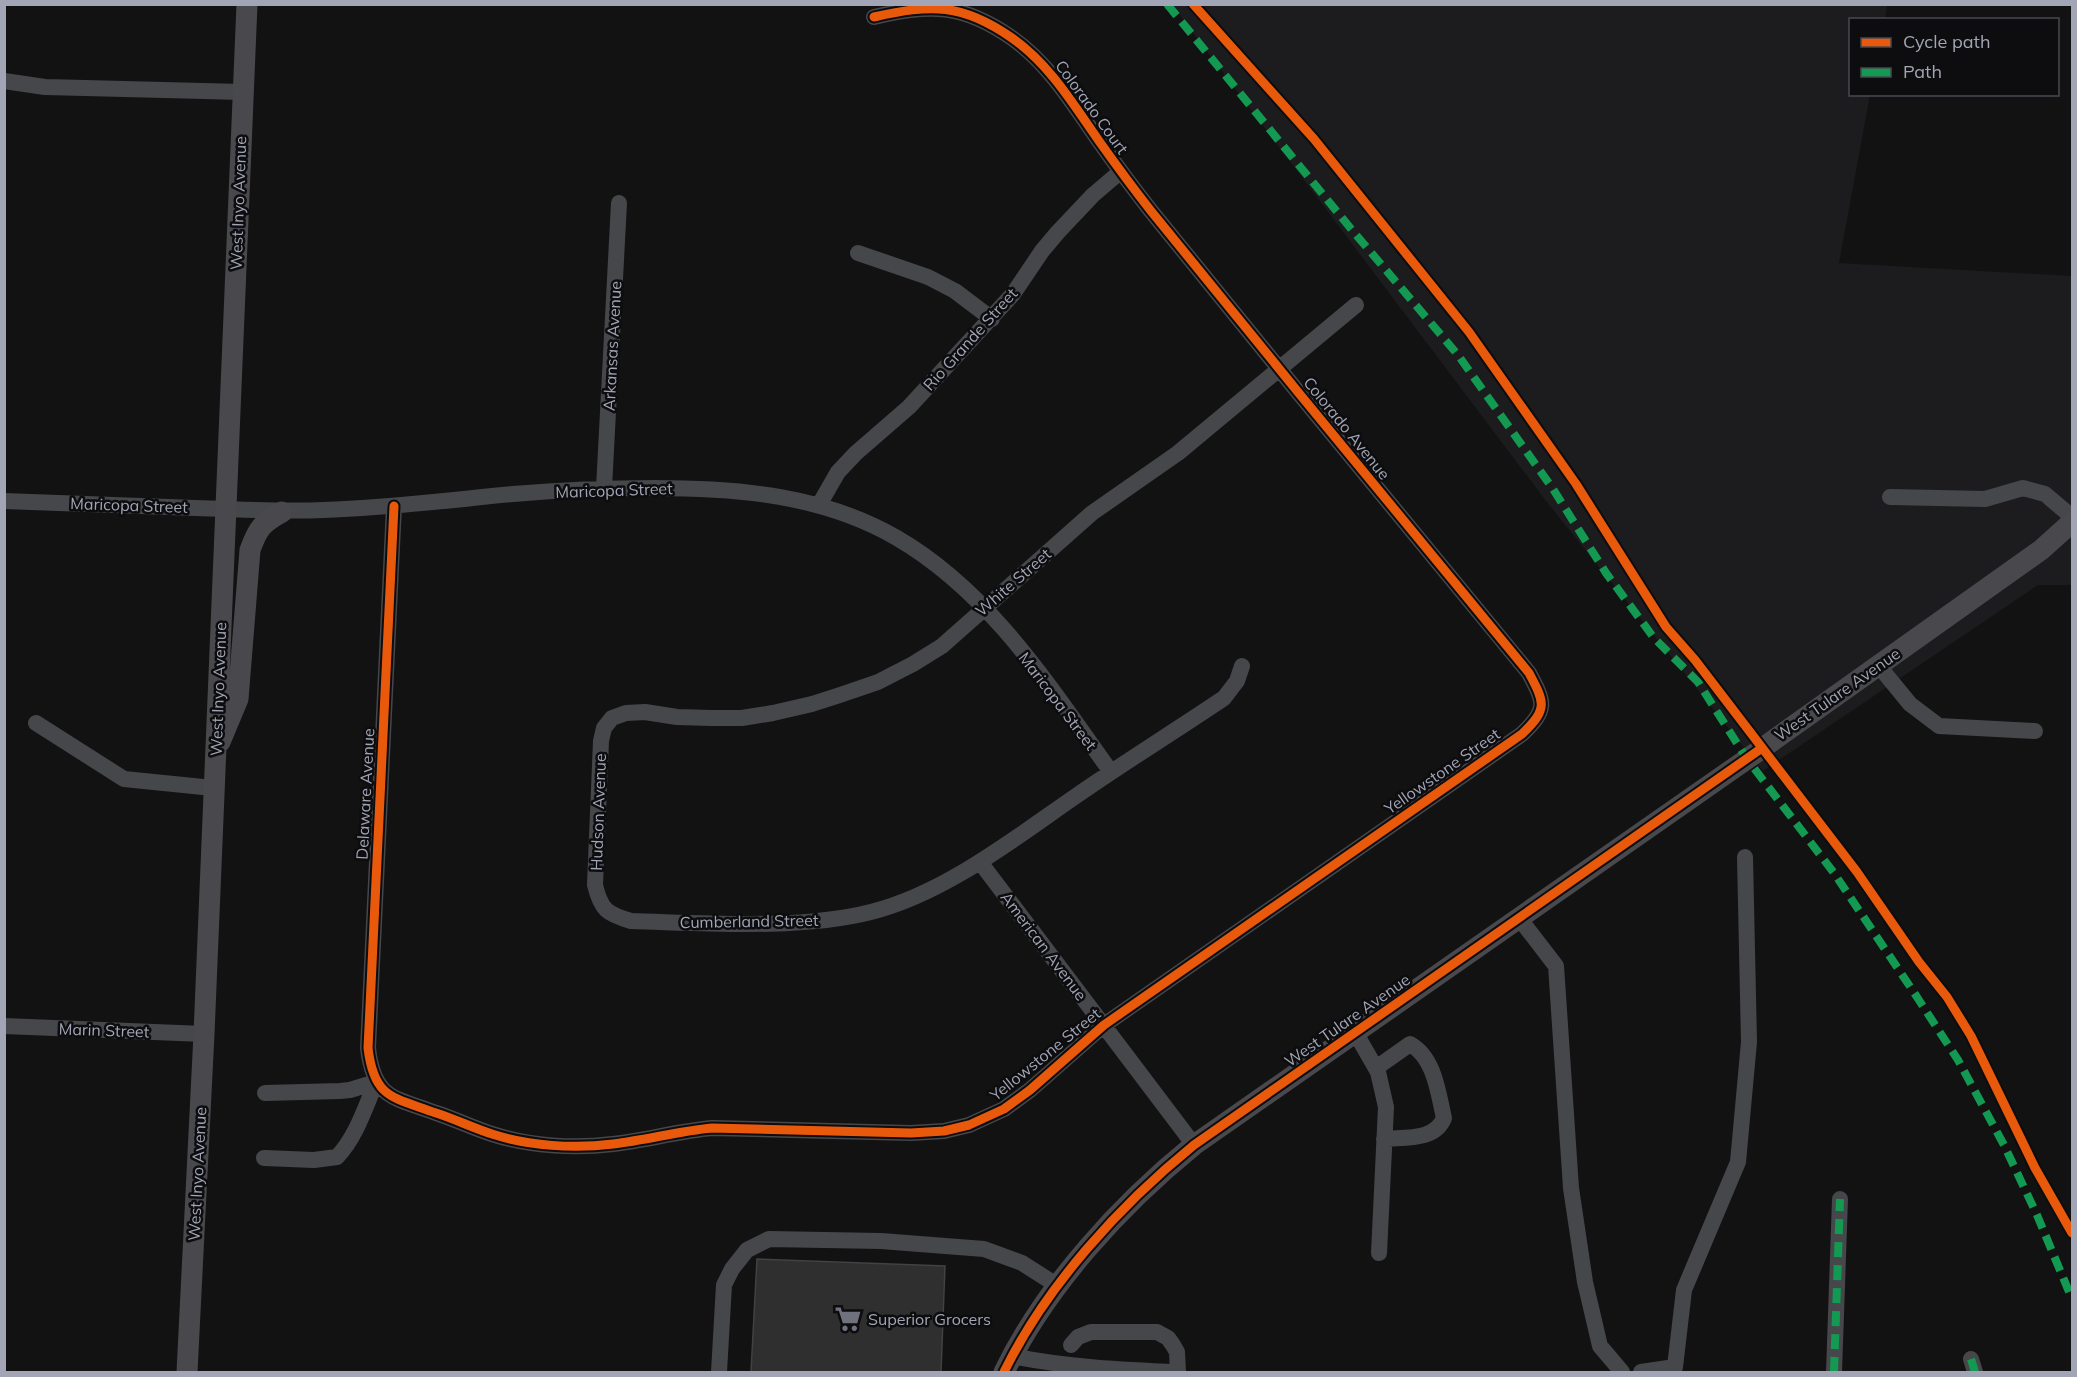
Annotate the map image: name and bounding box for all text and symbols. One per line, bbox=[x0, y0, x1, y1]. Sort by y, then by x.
legend bbox=[1849, 18, 2059, 96]
text: Cycle path bbox=[1903, 30, 1990, 53]
street label: Colorado Court bbox=[1051, 56, 1133, 158]
text: Path bbox=[1903, 60, 1942, 83]
street label: West Inyo Avenue bbox=[226, 136, 250, 270]
street label: Arkansas Avenue bbox=[599, 281, 625, 411]
street label: Rio Grande Street bbox=[919, 283, 1022, 394]
street label: Colorado Avenue bbox=[1299, 373, 1395, 483]
street label: Maricopa Street bbox=[555, 478, 673, 502]
street label: Maricopa Street bbox=[70, 493, 188, 517]
street label: White Street bbox=[971, 543, 1055, 620]
street label: West Inyo Avenue bbox=[206, 622, 230, 756]
street label: West Tulare Avenue bbox=[1770, 643, 1904, 745]
street label: Maricopa Street bbox=[1015, 648, 1102, 754]
street label: Yellowstone Street bbox=[1380, 723, 1504, 819]
street label: Delaware Avenue bbox=[352, 728, 378, 860]
street label: Hudson Avenue bbox=[586, 753, 610, 871]
street label: American Avenue bbox=[997, 888, 1091, 1004]
street label: Cumberland Street bbox=[679, 910, 819, 932]
street label: West Tulare Avenue bbox=[1280, 969, 1414, 1071]
street label: Yellowstone Street bbox=[985, 1003, 1105, 1105]
street label: Marin Street bbox=[58, 1018, 150, 1042]
street label: West Inyo Avenue bbox=[184, 1107, 210, 1241]
supermarket icon: Superior Grocers bbox=[833, 1304, 863, 1334]
place label: Superior Grocers bbox=[868, 1309, 991, 1329]

